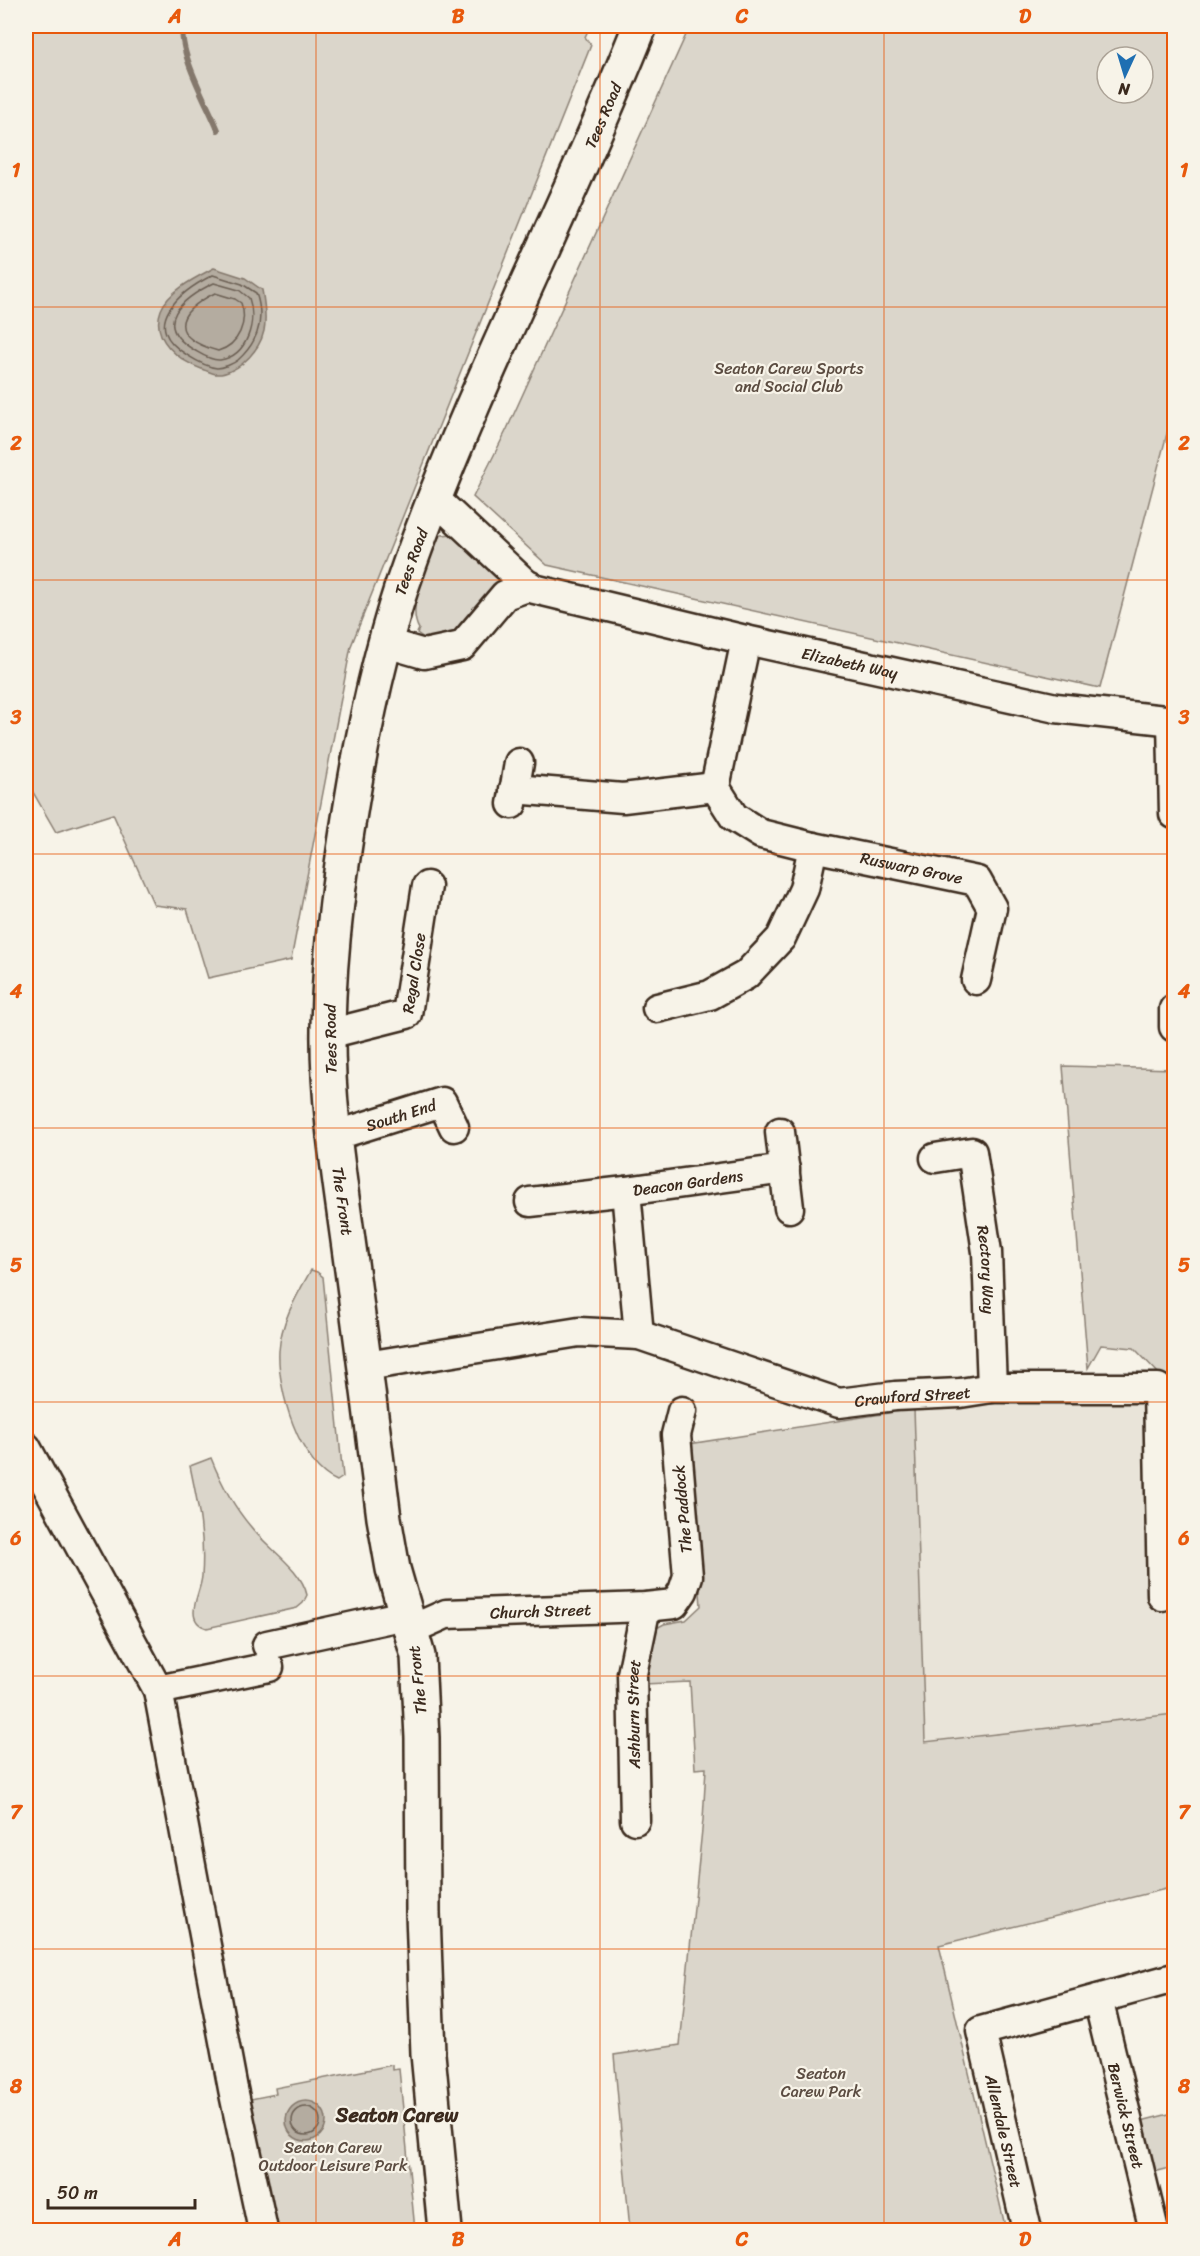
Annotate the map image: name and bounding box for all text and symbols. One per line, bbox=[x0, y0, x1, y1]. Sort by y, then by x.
text: A bbox=[167, 0, 182, 34]
text: B bbox=[452, 0, 465, 34]
text: C bbox=[735, 0, 749, 34]
text: D bbox=[1019, 0, 1032, 34]
north arrow bbox=[1095, 45, 1155, 105]
text: N bbox=[1117, 75, 1132, 104]
street label: Tees Road bbox=[576, 77, 631, 153]
text: 1 bbox=[12, 153, 21, 188]
text: 1 bbox=[1180, 153, 1189, 188]
park label: Seaton Carew Sports and Social Club bbox=[714, 354, 864, 401]
text: 2 bbox=[9, 426, 22, 461]
text: 2 bbox=[1177, 426, 1190, 461]
street label: Tees Road bbox=[386, 523, 437, 599]
street label: Elizabeth Way bbox=[799, 639, 901, 688]
text: 3 bbox=[10, 700, 22, 735]
text: 3 bbox=[1178, 700, 1190, 735]
street label: Ruswarp Grove bbox=[858, 843, 965, 893]
street label: Regal Close bbox=[393, 931, 434, 1015]
text: 4 bbox=[9, 974, 23, 1009]
text: 4 bbox=[1177, 974, 1191, 1009]
street label: Tees Road bbox=[315, 1002, 346, 1074]
street label: South End bbox=[362, 1090, 441, 1140]
street label: Deacon Gardens bbox=[631, 1161, 745, 1205]
street label: The Front bbox=[323, 1165, 362, 1237]
street label: Rectory Way bbox=[968, 1223, 1003, 1315]
text: 5 bbox=[10, 1248, 22, 1283]
text: 5 bbox=[1178, 1248, 1190, 1283]
street label: Crawford Street bbox=[853, 1378, 973, 1416]
street label: The Paddock bbox=[664, 1463, 701, 1554]
text: 6 bbox=[9, 1521, 22, 1556]
text: 6 bbox=[1177, 1521, 1190, 1556]
street label: Church Street bbox=[490, 1595, 592, 1627]
street label: The Front bbox=[399, 1644, 436, 1716]
street label: Ashburn Street bbox=[618, 1657, 650, 1770]
text: 7 bbox=[10, 1795, 23, 1830]
text: 7 bbox=[1178, 1795, 1191, 1830]
park label: Seaton Carew Park bbox=[781, 2059, 862, 2106]
street label: Berwick Street bbox=[1099, 2060, 1153, 2172]
text: 8 bbox=[9, 2069, 23, 2104]
text: 8 bbox=[1177, 2069, 1191, 2104]
street label: Allendale Street bbox=[976, 2070, 1031, 2191]
district label: Seaton Carew bbox=[335, 2098, 459, 2133]
park label: Seaton Carew Outdoor Leisure Park bbox=[259, 2133, 408, 2180]
scale bar bbox=[48, 2172, 195, 2210]
text: 50 m bbox=[57, 2177, 98, 2209]
text: A bbox=[167, 2222, 182, 2256]
text: B bbox=[452, 2222, 465, 2256]
text: C bbox=[735, 2222, 749, 2256]
text: D bbox=[1019, 2222, 1032, 2256]

